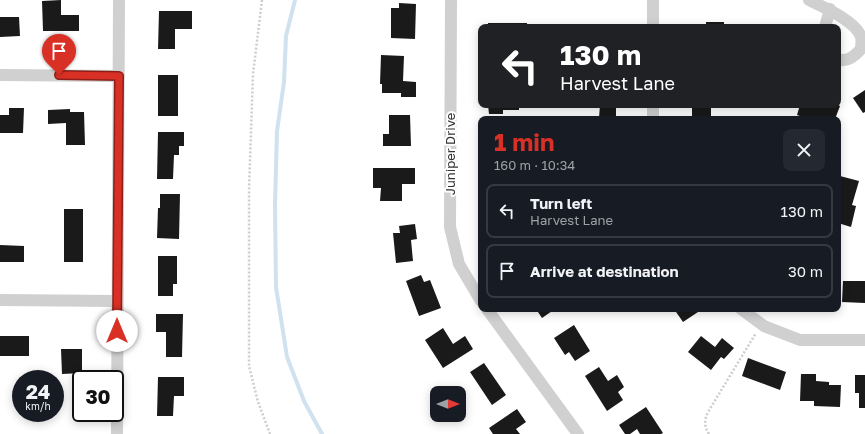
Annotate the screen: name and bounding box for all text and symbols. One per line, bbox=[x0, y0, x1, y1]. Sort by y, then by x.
pin bbox=[42, 34, 76, 75]
text: 130 m bbox=[560, 38, 641, 71]
icon: arrive bbox=[48, 40, 70, 62]
icon: left bbox=[494, 40, 546, 92]
text: Harvest Lane bbox=[560, 72, 675, 94]
street label: Juniper Drive bbox=[442, 113, 458, 195]
text: 1 min bbox=[494, 127, 554, 156]
button: close bbox=[783, 129, 825, 171]
text: 160 m · 10:34 bbox=[494, 157, 575, 173]
text: Turn left bbox=[530, 194, 592, 212]
icon: left bbox=[496, 200, 518, 222]
text: 130 m bbox=[781, 202, 823, 220]
text: Harvest Lane bbox=[530, 212, 613, 228]
icon: arrive bbox=[496, 260, 518, 282]
text: Arrive at destination bbox=[530, 262, 679, 280]
text: 30 m bbox=[788, 262, 823, 280]
position arrow bbox=[96, 310, 138, 352]
speed limit sign: 30 bbox=[72, 370, 124, 422]
text: 24 bbox=[26, 379, 50, 403]
north arrow bbox=[430, 386, 466, 422]
map controls bbox=[430, 386, 466, 422]
text: km/h bbox=[25, 400, 51, 412]

